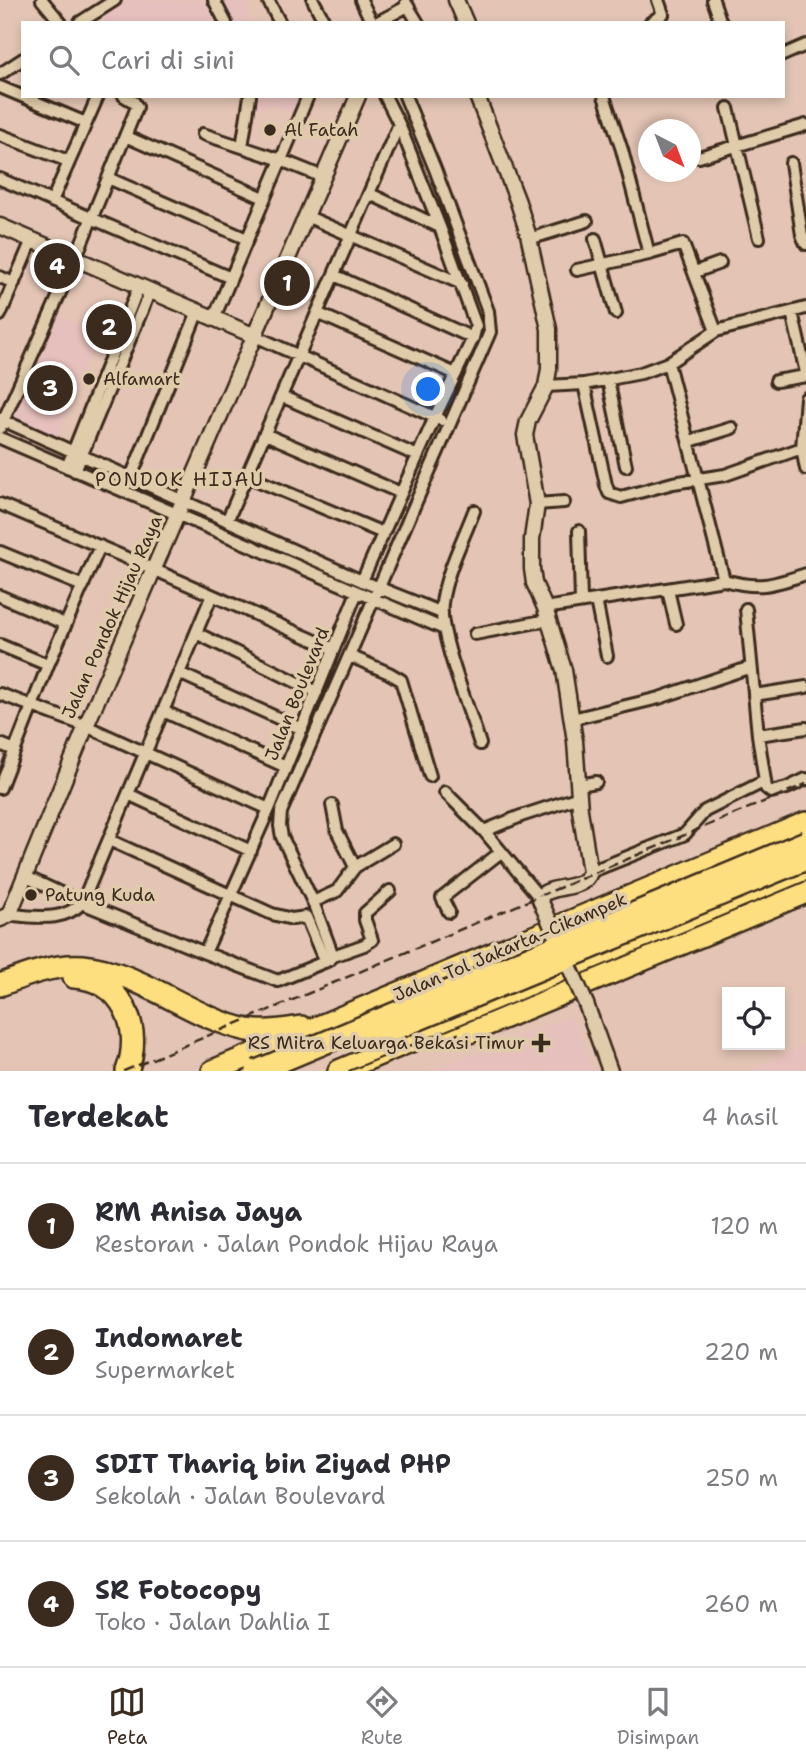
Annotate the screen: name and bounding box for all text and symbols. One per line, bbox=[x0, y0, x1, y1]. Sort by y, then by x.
search box bbox=[21, 21, 785, 98]
icon: search bbox=[45, 41, 83, 79]
text: Cari di sini bbox=[101, 42, 235, 77]
place label: Al Fatah bbox=[284, 118, 359, 142]
north arrow bbox=[638, 119, 701, 182]
marker: Al Fatah bbox=[262, 122, 278, 138]
pin: 4 bbox=[34, 240, 80, 292]
pin: 1 bbox=[264, 257, 310, 309]
pin: 2 bbox=[86, 301, 132, 353]
pin: 3 bbox=[27, 362, 73, 414]
place label: Alfamart bbox=[103, 367, 181, 391]
marker: Alfamart bbox=[81, 371, 97, 387]
your location bbox=[411, 372, 445, 406]
district label: PONDOK HIJAU bbox=[95, 467, 265, 492]
street label: Jalan Pondok Hijau Raya bbox=[56, 512, 168, 722]
street label: Jalan Boulevard bbox=[259, 624, 335, 764]
place label: Patung Kuda bbox=[45, 883, 155, 907]
marker: Patung Kuda bbox=[23, 887, 39, 903]
street label: Jalan Tol Jakarta–Cikampek bbox=[390, 887, 630, 1007]
map controls bbox=[722, 987, 785, 1050]
button: locate bbox=[722, 987, 785, 1050]
place label: RS Mitra Keluarga Bekasi Timur bbox=[248, 1031, 525, 1055]
marker: RS Mitra Keluarga Bekasi Timur bbox=[531, 1033, 551, 1053]
text: Terdekat bbox=[28, 1096, 168, 1137]
text: 4 hasil bbox=[702, 1102, 778, 1132]
text: RM Anisa Jaya bbox=[95, 1194, 302, 1229]
text: 1 bbox=[46, 1211, 56, 1241]
text: 120 m bbox=[710, 1211, 778, 1241]
text: Restoran · Jalan Pondok Hijau Raya bbox=[95, 1229, 498, 1259]
text: Indomaret bbox=[95, 1320, 243, 1355]
text: 2 bbox=[43, 1337, 59, 1367]
text: 220 m bbox=[704, 1337, 778, 1367]
text: Supermarket bbox=[95, 1355, 235, 1385]
text: SDIT Thariq bin Ziyad PHP bbox=[95, 1446, 451, 1481]
text: 3 bbox=[43, 1463, 59, 1493]
text: 250 m bbox=[705, 1463, 778, 1493]
text: Sekolah · Jalan Boulevard bbox=[95, 1481, 385, 1511]
text: SR Fotocopy bbox=[95, 1572, 261, 1607]
text: 4 bbox=[43, 1589, 59, 1619]
text: 260 m bbox=[704, 1589, 778, 1619]
text: Toko · Jalan Dahlia I bbox=[95, 1607, 330, 1637]
tab: Peta bbox=[107, 1683, 147, 1750]
tab: Rute bbox=[361, 1683, 403, 1750]
tab: Disimpan bbox=[617, 1683, 699, 1750]

